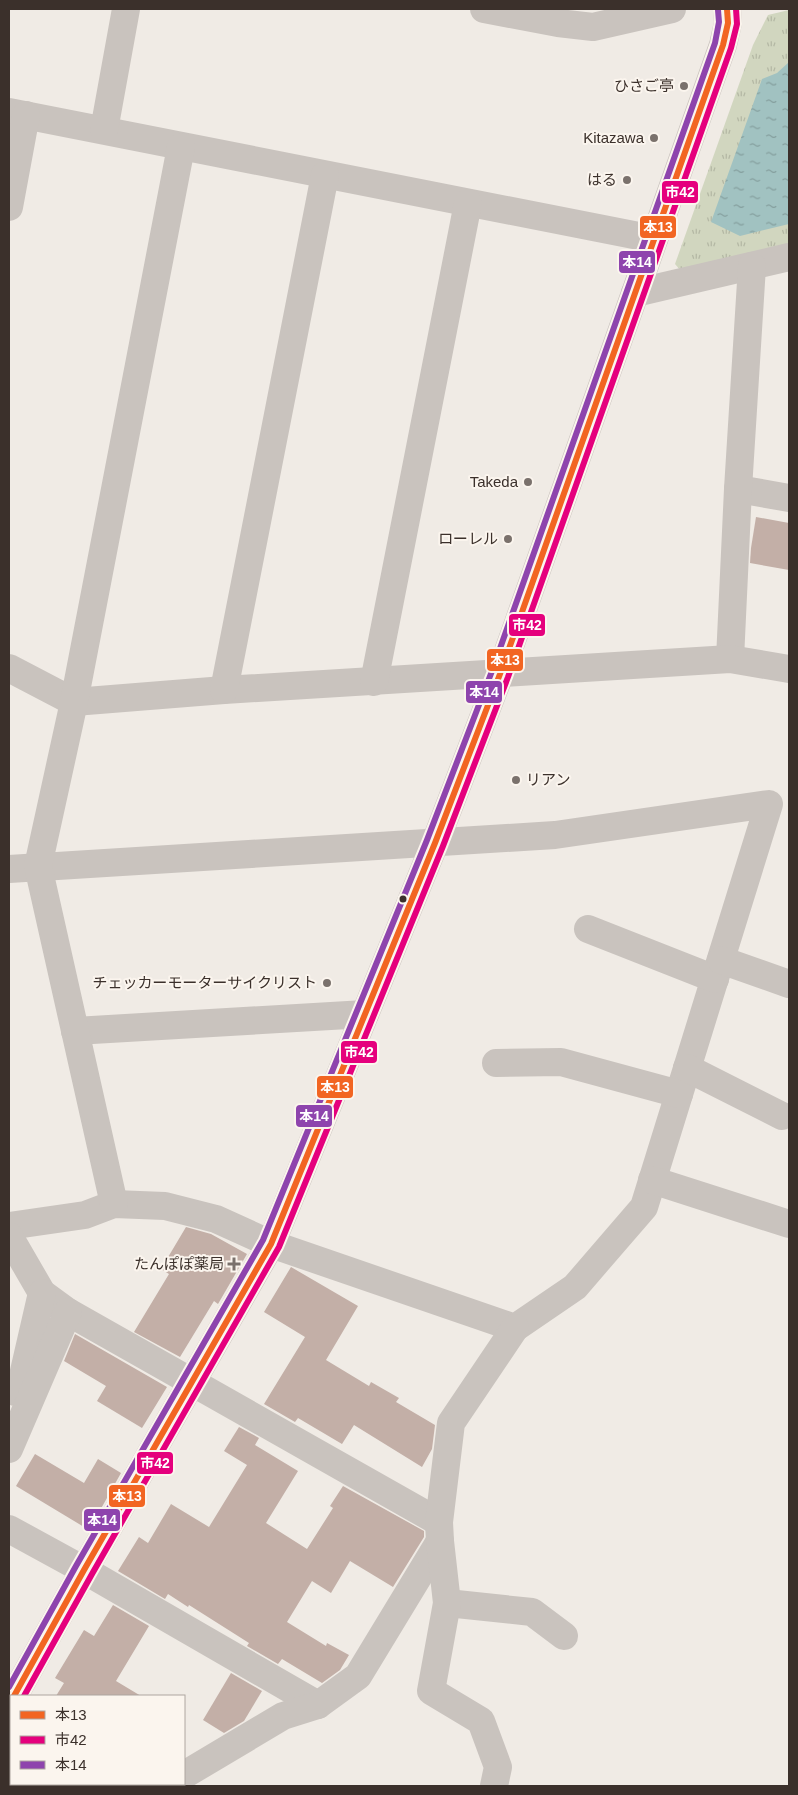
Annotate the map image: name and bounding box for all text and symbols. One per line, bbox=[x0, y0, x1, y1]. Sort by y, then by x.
place label: ひさご亭 bbox=[614, 77, 674, 94]
marker: ひさご亭 bbox=[678, 80, 690, 92]
place label: Kitazawa bbox=[583, 129, 645, 146]
marker: Kitazawa bbox=[648, 132, 660, 144]
place label: はる bbox=[587, 171, 617, 188]
marker: はる bbox=[621, 174, 633, 186]
line badge: 市42 bbox=[661, 180, 699, 204]
text: 市42 bbox=[665, 184, 695, 200]
line badge: 本13 bbox=[639, 215, 677, 239]
text: 本13 bbox=[643, 219, 673, 235]
line badge: 本14 bbox=[618, 250, 656, 274]
text: 本14 bbox=[622, 254, 652, 270]
place label: Takeda bbox=[470, 473, 519, 490]
marker: Takeda bbox=[522, 476, 534, 488]
place label: ローレル bbox=[438, 530, 498, 547]
marker: ローレル bbox=[502, 533, 514, 545]
line badge: 市42 bbox=[508, 613, 546, 637]
text: 市42 bbox=[512, 617, 542, 633]
line badge: 本13 bbox=[486, 648, 524, 672]
text: 本13 bbox=[490, 652, 520, 668]
line badge: 本14 bbox=[465, 680, 503, 704]
text: 本14 bbox=[469, 684, 499, 700]
place label: リアン bbox=[526, 771, 570, 788]
marker: リアン bbox=[510, 774, 522, 786]
unlabelled marker bbox=[398, 894, 408, 904]
place label: チェッカーモーターサイクリスト bbox=[93, 974, 317, 991]
marker: チェッカーモーターサイクリスト bbox=[321, 977, 333, 989]
line badge: 市42 bbox=[340, 1040, 378, 1064]
text: 市42 bbox=[344, 1044, 374, 1060]
line badge: 本13 bbox=[316, 1075, 354, 1099]
text: 本13 bbox=[320, 1079, 350, 1095]
line badge: 本14 bbox=[295, 1104, 333, 1128]
text: 本14 bbox=[299, 1108, 329, 1124]
place label: たんぽぽ薬局 bbox=[134, 1255, 224, 1272]
marker: たんぽぽ薬局 bbox=[228, 1258, 240, 1270]
line badge: 市42 bbox=[136, 1451, 174, 1475]
text: 市42 bbox=[140, 1455, 170, 1471]
line badge: 本13 bbox=[108, 1484, 146, 1508]
text: 本13 bbox=[112, 1488, 142, 1504]
line badge: 本14 bbox=[83, 1508, 121, 1532]
text: 本14 bbox=[87, 1512, 117, 1528]
legend bbox=[10, 1695, 185, 1785]
text: 本13 bbox=[55, 1706, 87, 1723]
text: 市42 bbox=[55, 1731, 87, 1748]
text: 本14 bbox=[55, 1756, 87, 1773]

